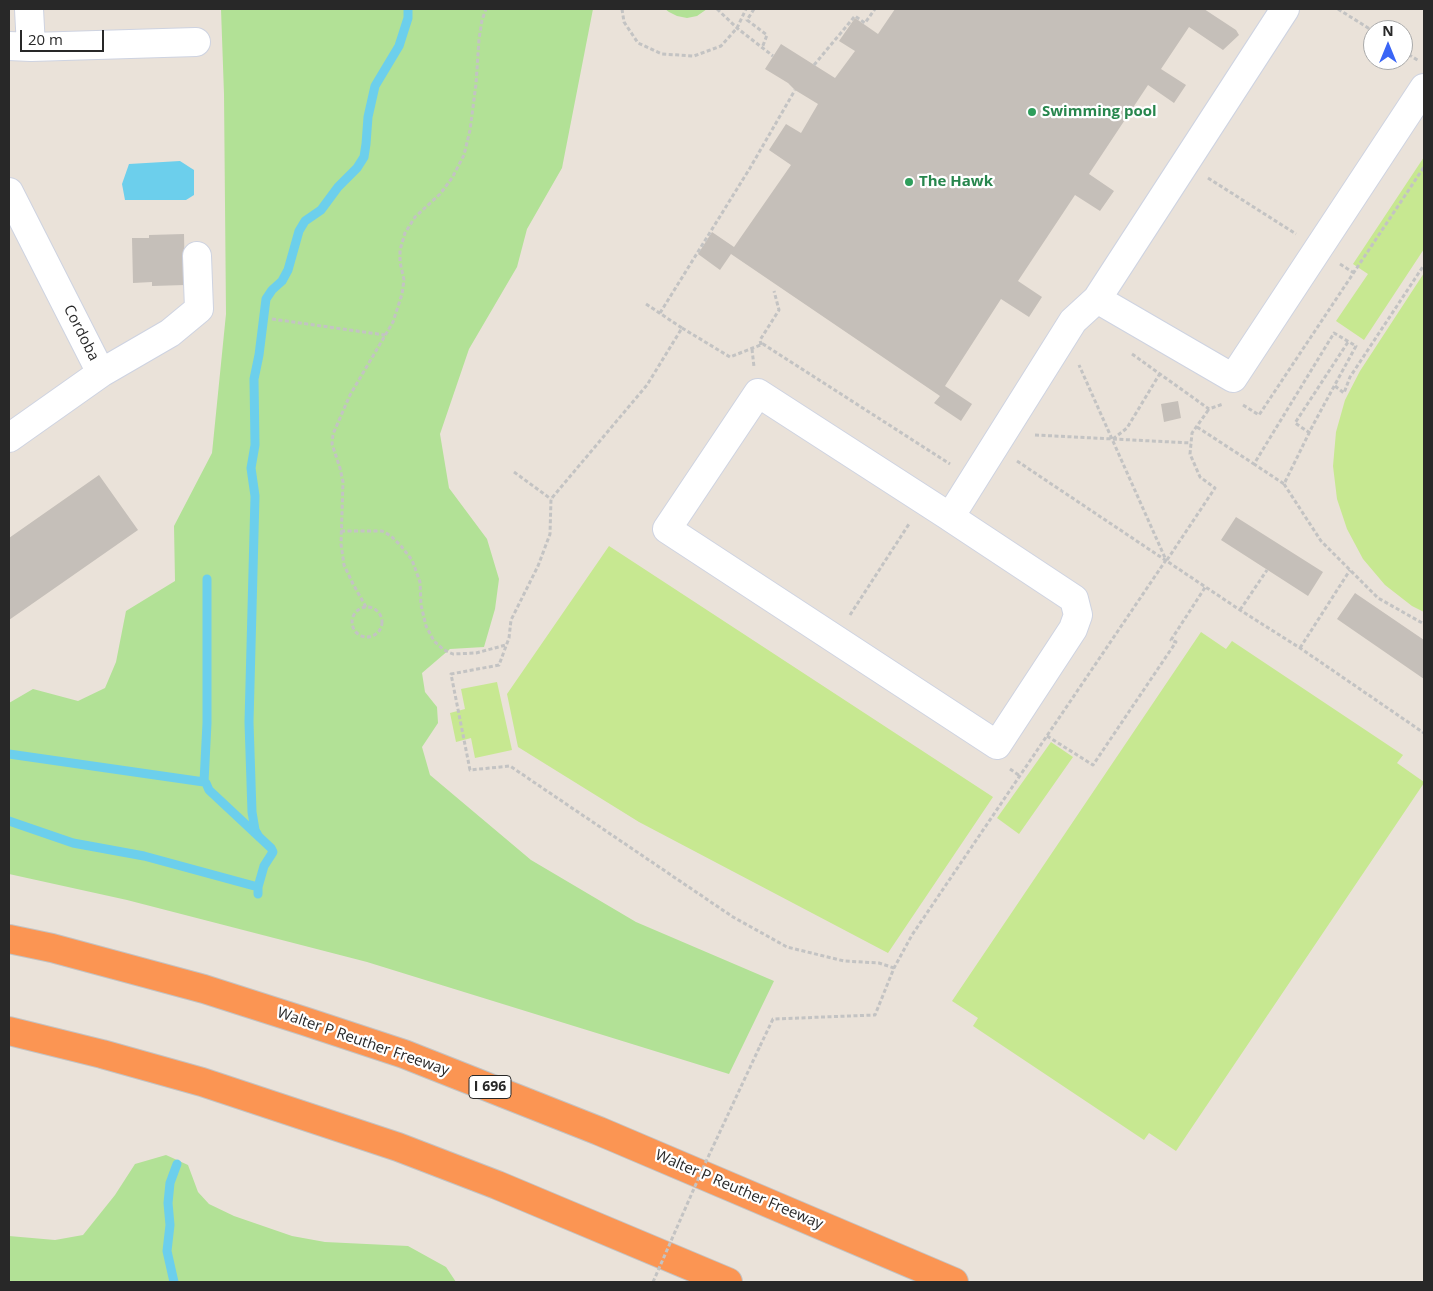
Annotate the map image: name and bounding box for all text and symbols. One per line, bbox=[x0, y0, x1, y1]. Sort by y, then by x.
scale bar bbox=[22, 20, 106, 52]
north arrow bbox=[1363, 20, 1413, 70]
text: N bbox=[1382, 21, 1394, 40]
text: 20 m bbox=[28, 29, 63, 49]
place label: Swimming pool bbox=[1042, 103, 1157, 121]
marker: Swimming pool bbox=[1026, 106, 1038, 118]
place label: The Hawk bbox=[919, 173, 993, 191]
marker: The Hawk bbox=[903, 176, 915, 188]
street label: Cordoba bbox=[59, 302, 103, 364]
street label: Walter P Reuther Freeway bbox=[275, 1004, 451, 1080]
road number: I 696 bbox=[469, 1076, 511, 1098]
street label: Walter P Reuther Freeway bbox=[652, 1146, 826, 1234]

